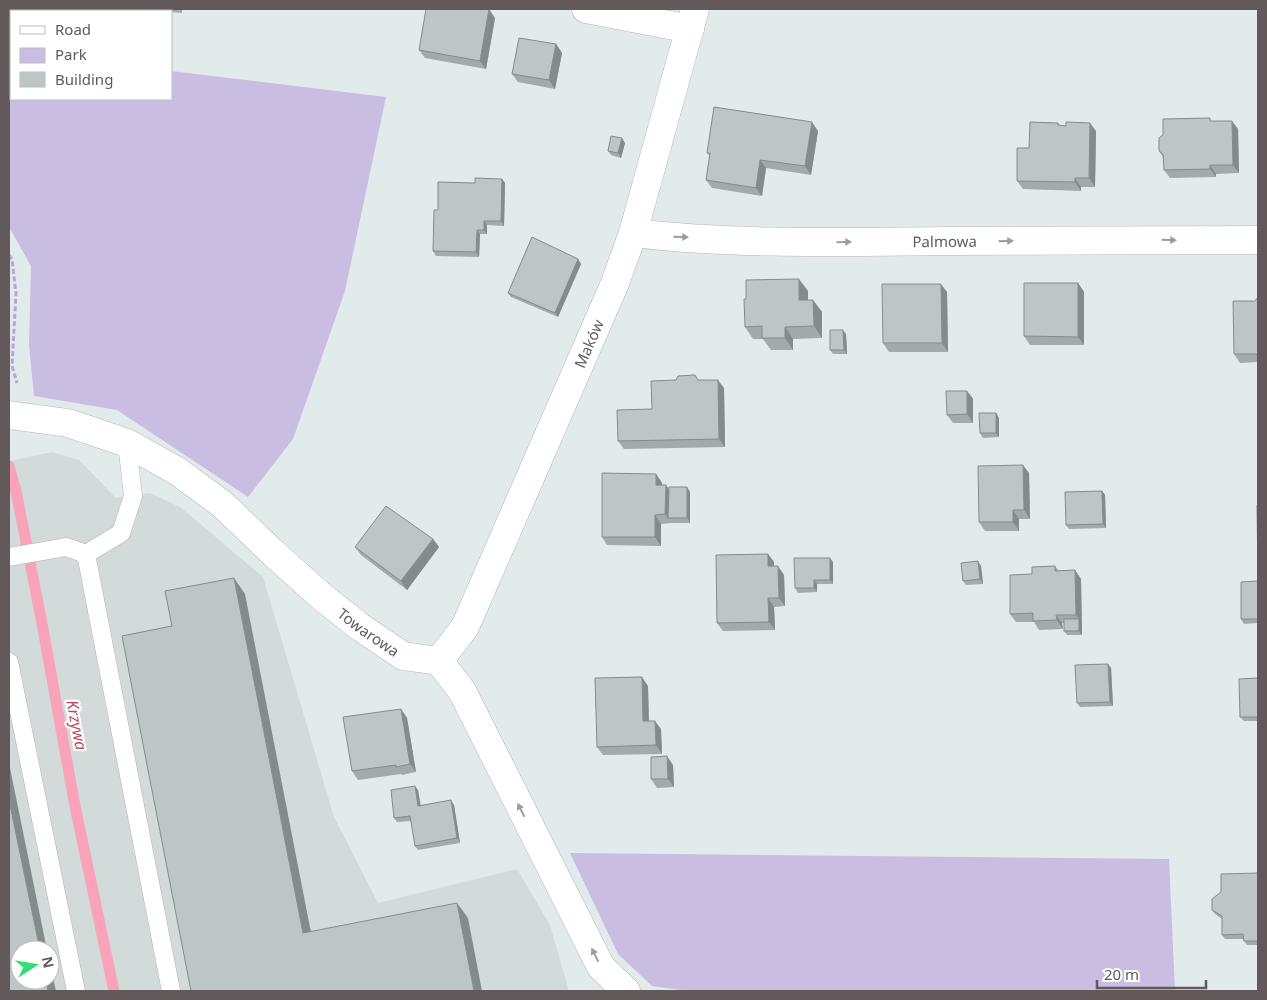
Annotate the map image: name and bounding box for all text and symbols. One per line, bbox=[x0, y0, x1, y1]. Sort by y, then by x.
legend bbox=[10, 10, 172, 100]
text: Road bbox=[55, 19, 91, 39]
text: Park bbox=[55, 44, 87, 64]
text: Building bbox=[55, 69, 113, 89]
street label: Palmowa bbox=[912, 231, 977, 251]
one-way arrow bbox=[673, 234, 689, 242]
one-way arrow bbox=[998, 236, 1014, 244]
one-way arrow bbox=[1161, 236, 1177, 244]
one-way arrow bbox=[836, 238, 852, 246]
street label: Maków bbox=[569, 316, 608, 371]
street label: Towarowa bbox=[334, 603, 403, 661]
water label: Krzywa bbox=[61, 698, 93, 752]
one-way arrow bbox=[517, 802, 526, 817]
north arrow bbox=[10, 940, 60, 990]
one-way arrow bbox=[591, 947, 599, 962]
text: N bbox=[38, 955, 59, 970]
scale bar bbox=[1097, 958, 1206, 990]
text: 20 m bbox=[1104, 964, 1139, 984]

